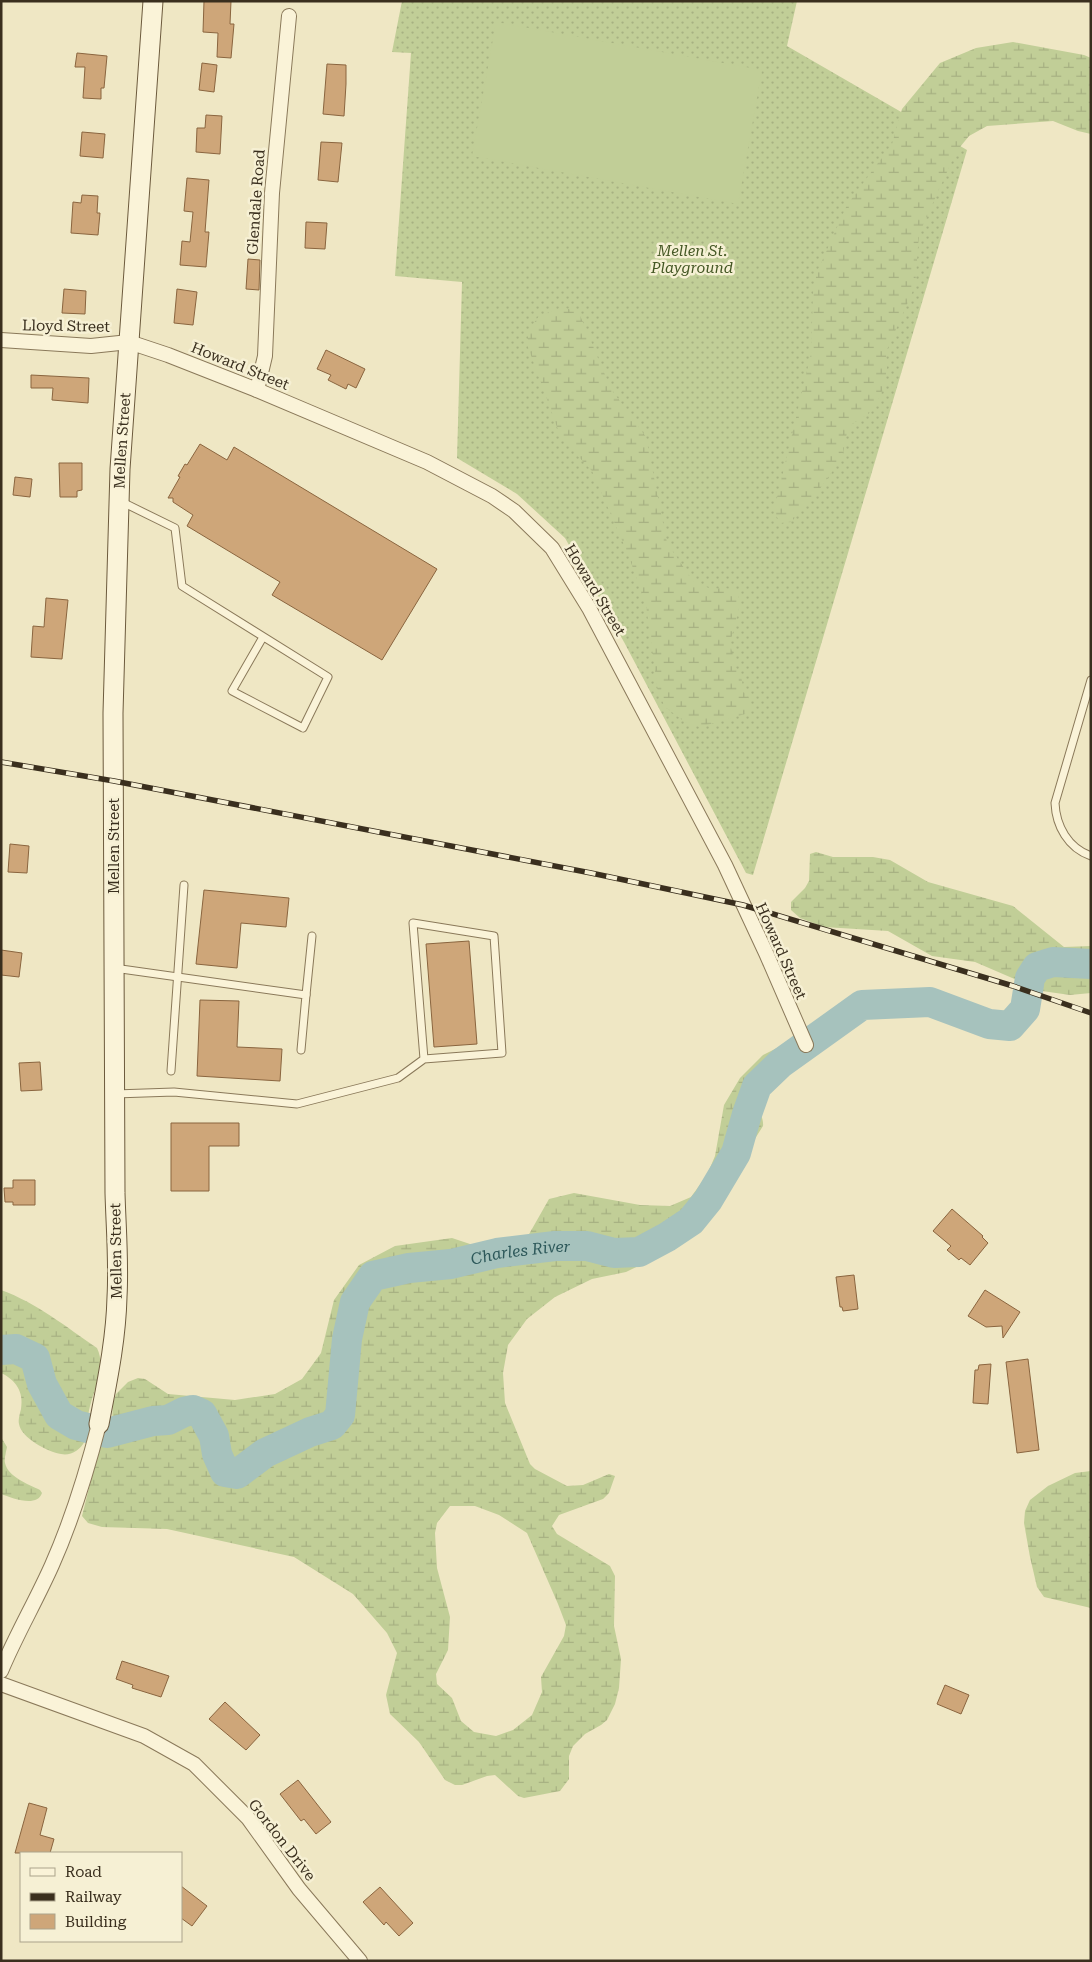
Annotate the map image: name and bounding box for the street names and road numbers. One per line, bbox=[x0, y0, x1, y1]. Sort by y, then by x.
street label: Glendale Road bbox=[243, 148, 269, 255]
street label: Lloyd Street bbox=[22, 316, 110, 336]
street label: Howard Street bbox=[188, 338, 292, 394]
street label: Mellen Street bbox=[110, 392, 134, 489]
street label: Howard Street bbox=[560, 541, 630, 640]
street label: Mellen Street bbox=[105, 797, 123, 894]
street label: Howard Street bbox=[752, 900, 811, 1003]
street label: Mellen Street bbox=[106, 1202, 126, 1299]
street label: Gordon Drive bbox=[245, 1796, 319, 1884]

